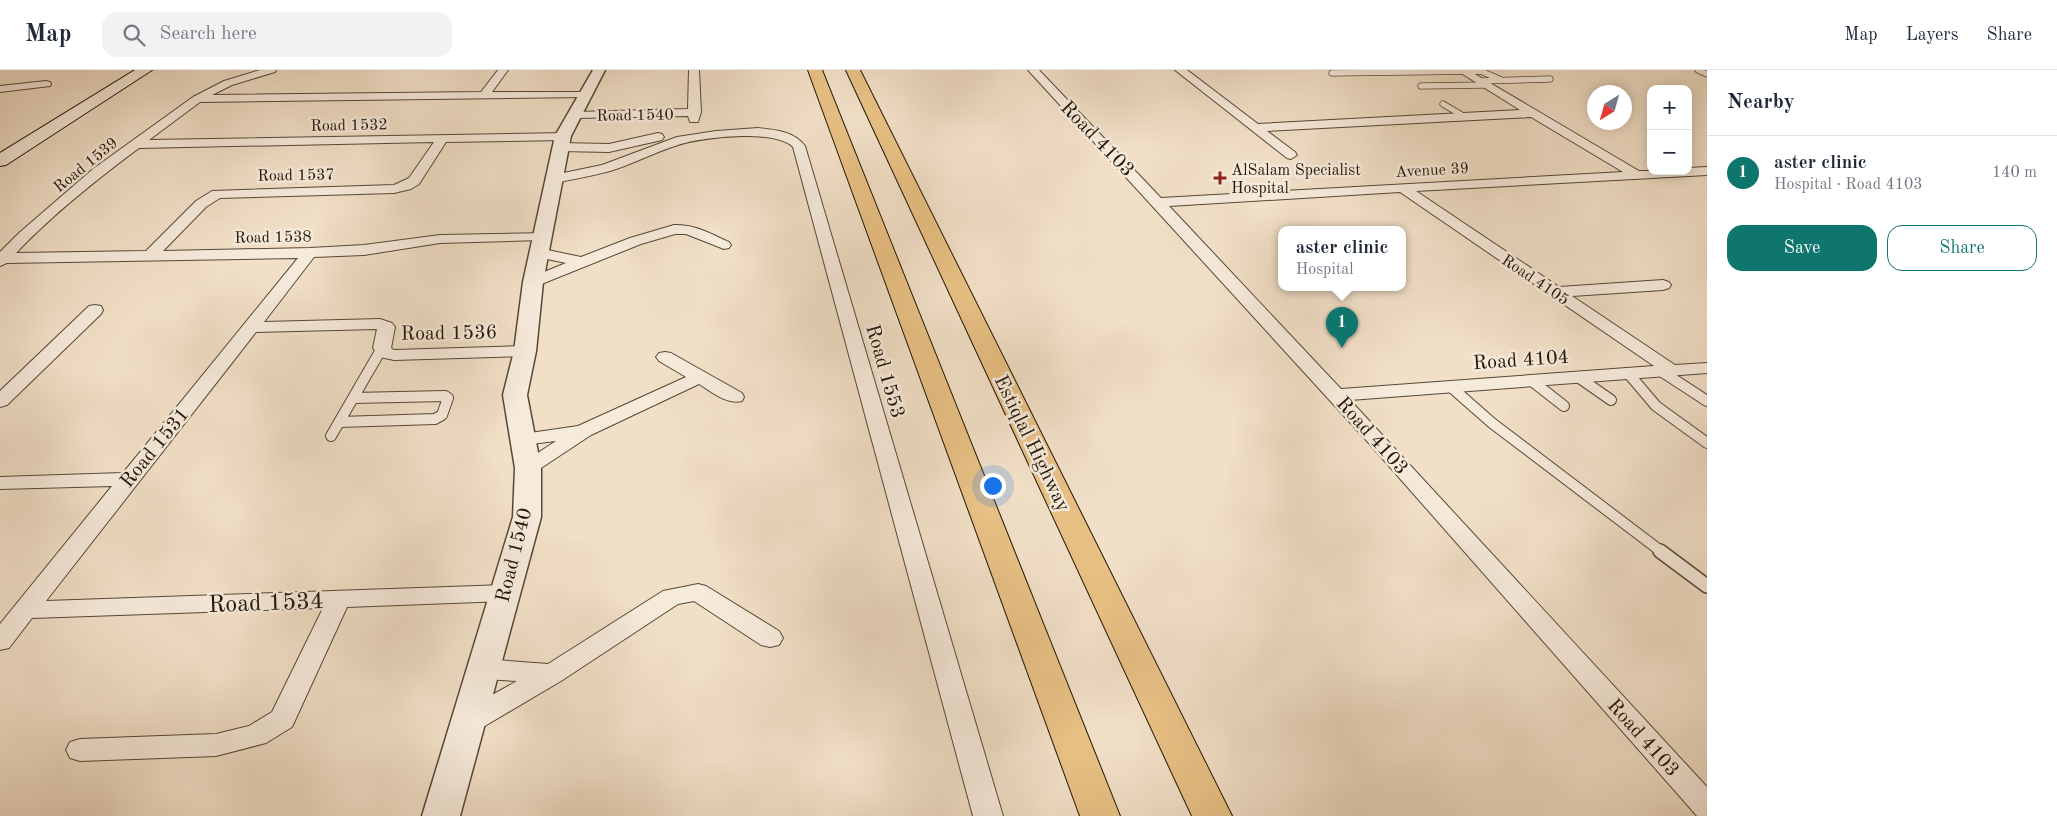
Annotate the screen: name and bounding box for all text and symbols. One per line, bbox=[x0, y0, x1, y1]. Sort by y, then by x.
search box bbox=[102, 12, 452, 57]
icon: search bbox=[120, 21, 148, 49]
text: Map bbox=[25, 23, 72, 47]
text: Search here bbox=[160, 25, 257, 44]
text: Map bbox=[1844, 26, 1878, 44]
text: Layers bbox=[1906, 26, 1958, 44]
text: Share bbox=[1986, 26, 2032, 44]
north arrow bbox=[1587, 85, 1632, 130]
map controls bbox=[1647, 85, 1692, 175]
button: + bbox=[1647, 85, 1692, 130]
text: Nearby bbox=[1727, 92, 1795, 113]
street label: Road 4103 bbox=[1056, 98, 1137, 181]
street label: Road 1540 bbox=[596, 107, 674, 125]
street label: Road 1532 bbox=[310, 117, 388, 135]
button: − bbox=[1647, 130, 1692, 175]
street label: Road 1539 bbox=[51, 135, 121, 196]
text: aster clinic bbox=[1774, 154, 1867, 173]
street label: Avenue 39 bbox=[1395, 161, 1469, 181]
place label: AlSalam Specialist Hospital bbox=[1231, 163, 1361, 197]
text: 1 bbox=[1738, 165, 1748, 181]
text: 140 m bbox=[1992, 165, 2037, 181]
street label: Road 1537 bbox=[257, 167, 335, 185]
marker: AlSalam Specialist Hospital bbox=[1213, 171, 1227, 185]
text: Hospital · Road 4103 bbox=[1774, 177, 1923, 193]
button: Save bbox=[1727, 225, 1877, 271]
button: Share bbox=[1887, 225, 2037, 271]
popup bbox=[1278, 226, 1406, 291]
street label: Road 1538 bbox=[234, 229, 312, 247]
text: aster clinic bbox=[1296, 239, 1388, 258]
street label: Road 4105 bbox=[1498, 252, 1571, 309]
text: Hospital bbox=[1296, 262, 1354, 278]
pin: 1 bbox=[1326, 307, 1358, 348]
street label: Road 1553 bbox=[861, 322, 907, 421]
street label: Road 1536 bbox=[401, 323, 497, 345]
street label: Road 4104 bbox=[1472, 348, 1570, 374]
street label: Estiqlal Highway bbox=[990, 372, 1073, 516]
street label: Road 4103 bbox=[1332, 394, 1411, 479]
street label: Road 1531 bbox=[117, 404, 194, 492]
your location bbox=[980, 473, 1006, 499]
street label: Road 1540 bbox=[494, 506, 536, 605]
street label: Road 1534 bbox=[208, 590, 324, 618]
street label: Road 4103 bbox=[1603, 696, 1682, 781]

